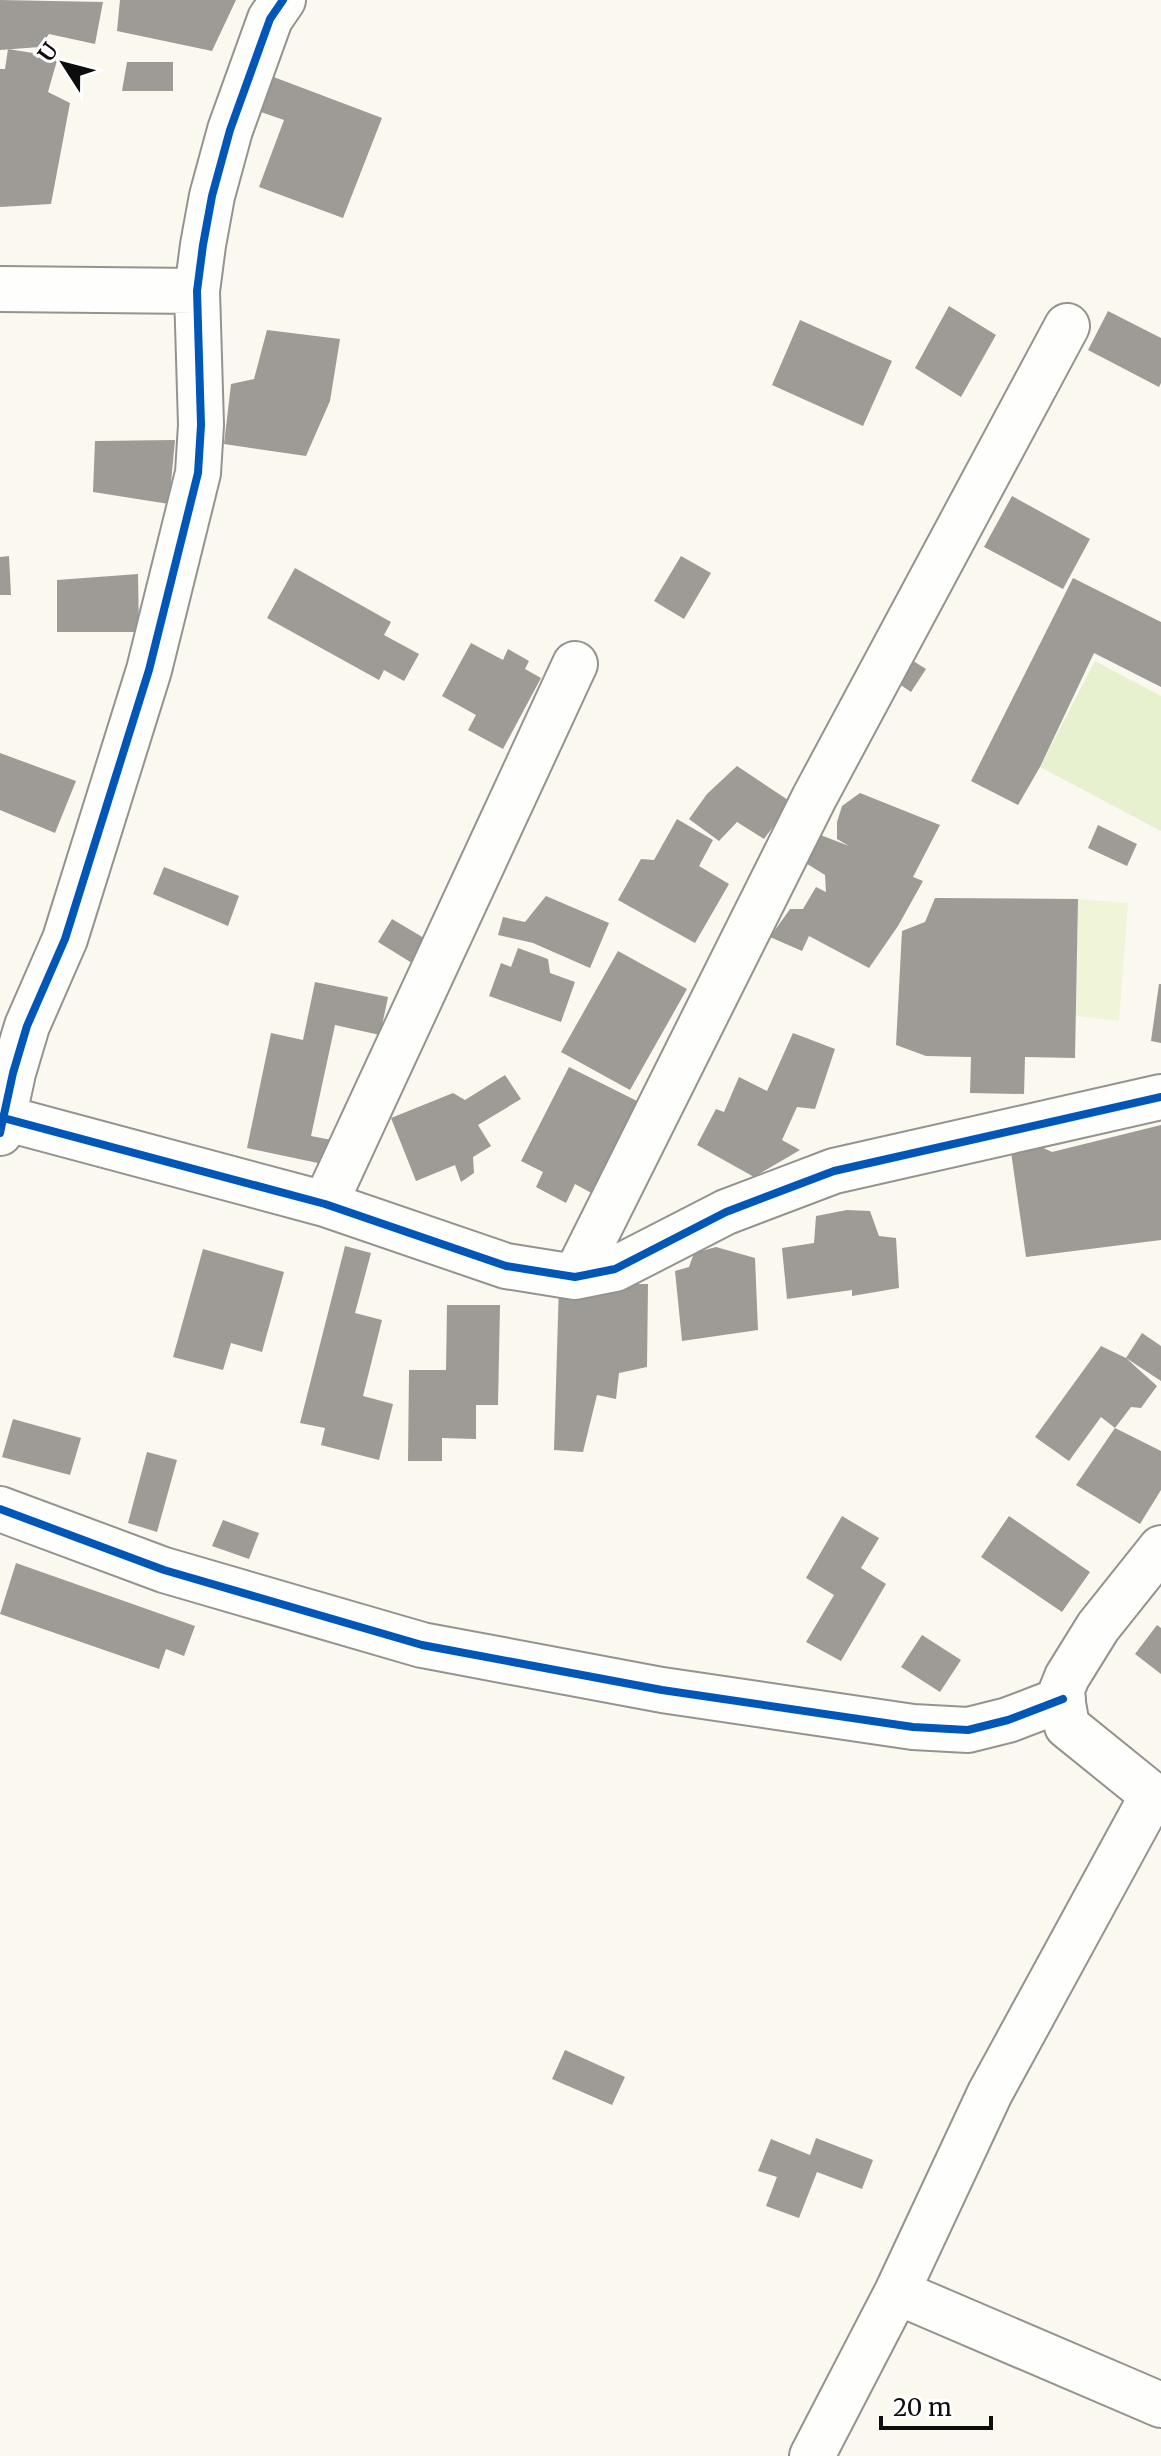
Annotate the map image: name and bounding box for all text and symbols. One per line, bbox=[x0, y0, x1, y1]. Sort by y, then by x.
north arrow bbox=[24, 24, 104, 104]
text: U bbox=[32, 37, 64, 67]
scale bar bbox=[881, 2380, 991, 2430]
text: 20 m bbox=[893, 2392, 952, 2423]

